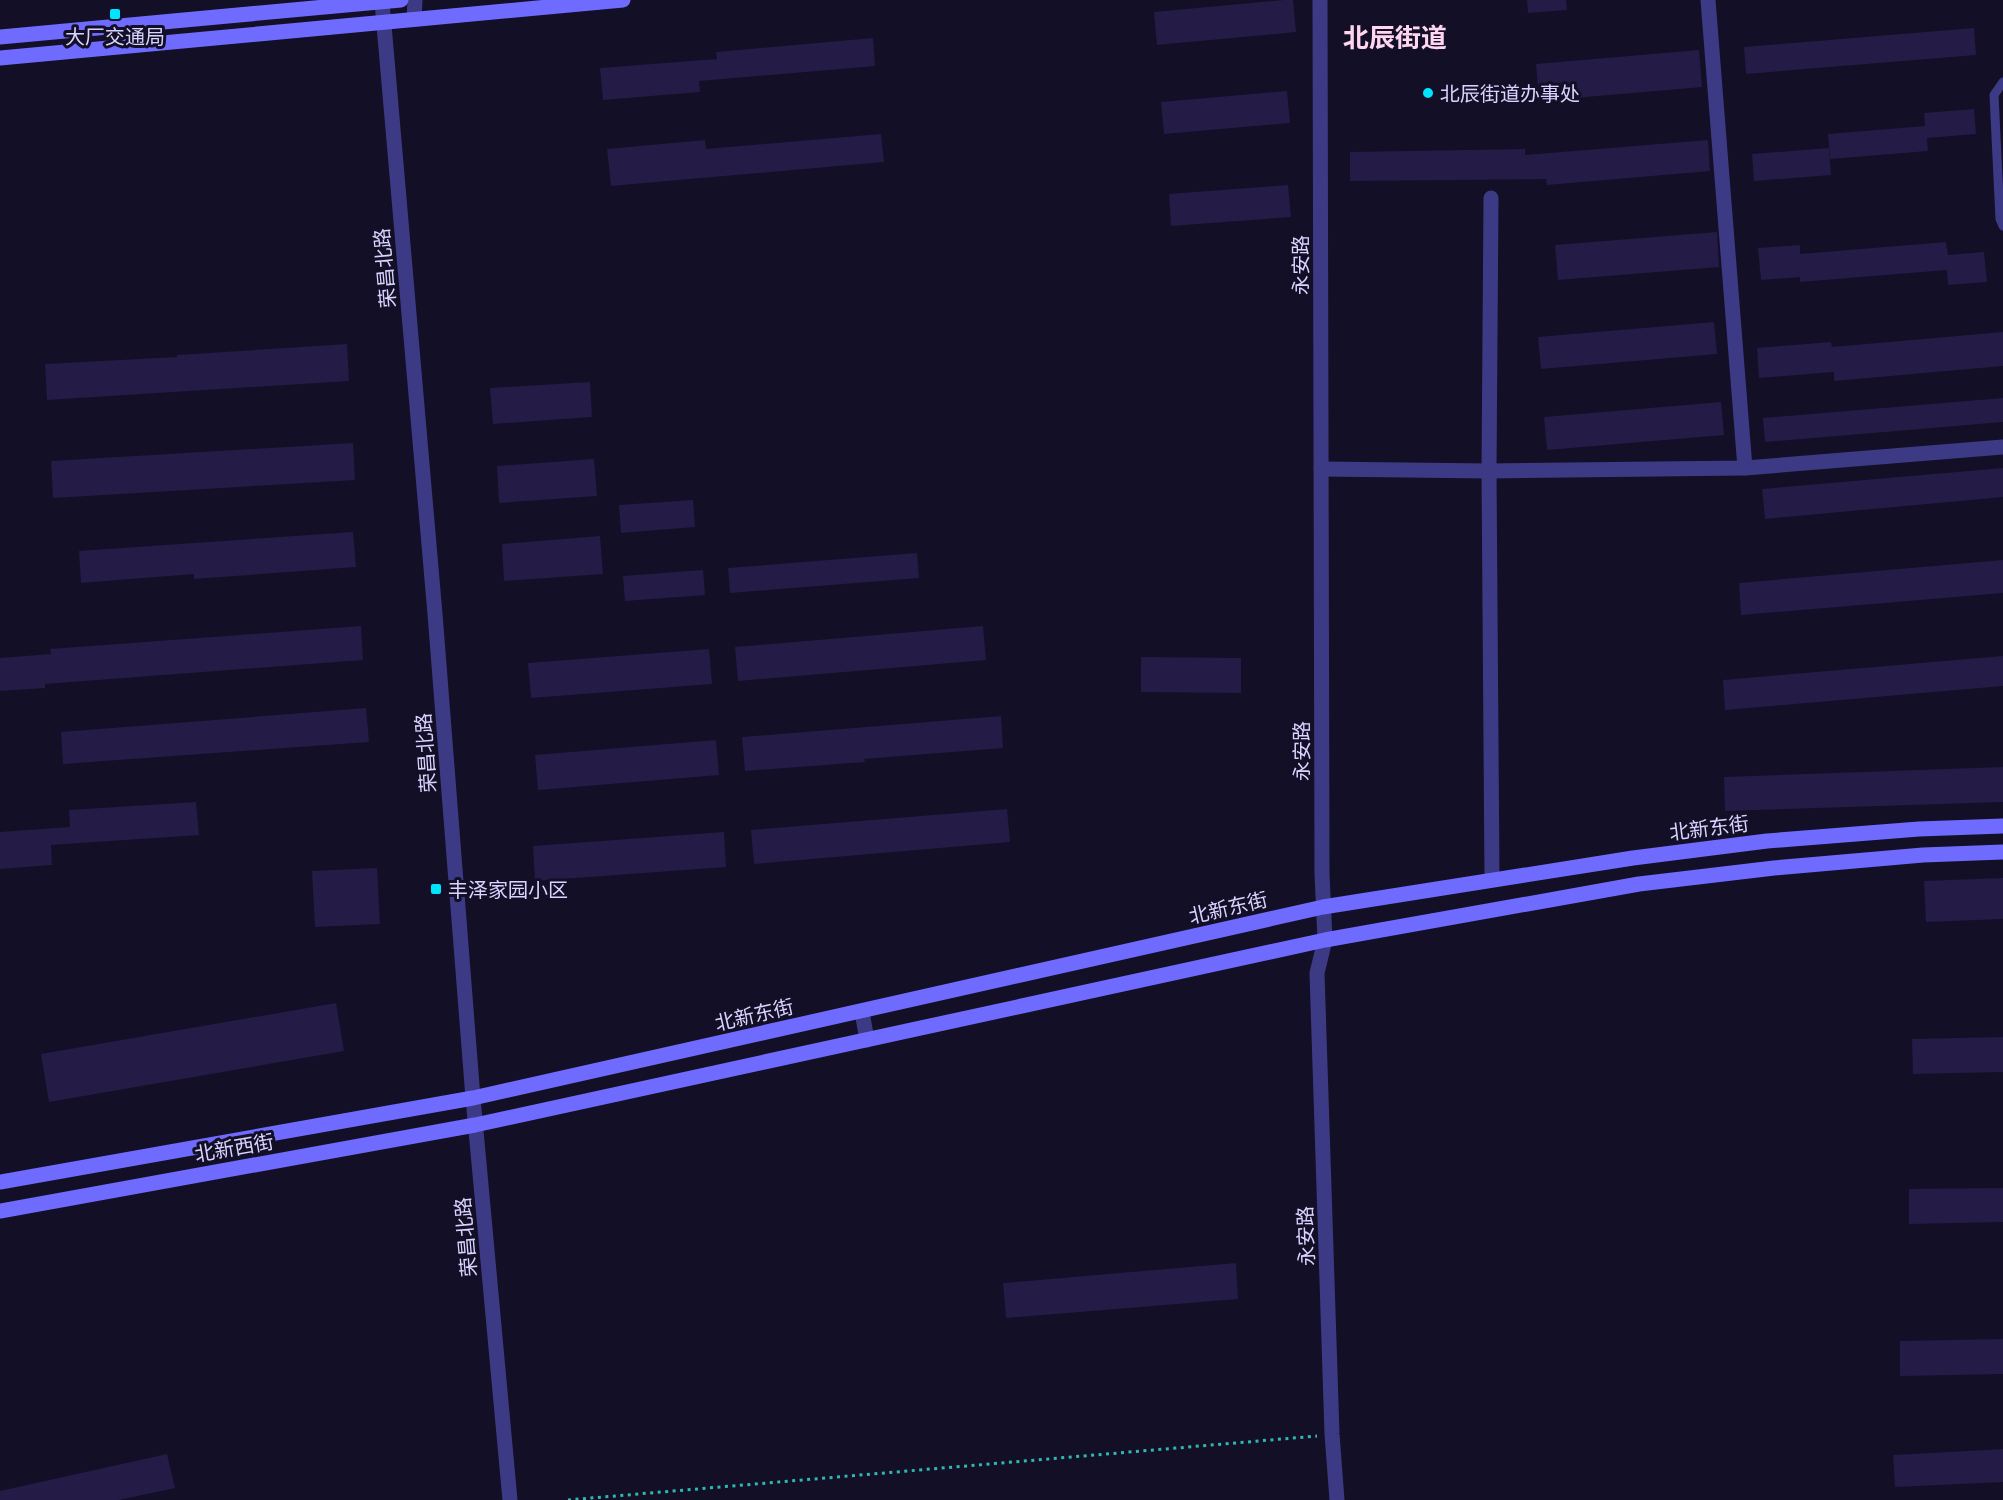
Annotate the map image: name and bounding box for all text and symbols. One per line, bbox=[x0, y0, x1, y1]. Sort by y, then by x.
marker: 大厂交通局 bbox=[108, 7, 122, 21]
district label: 北辰街道 bbox=[1343, 21, 1447, 53]
place label: 大厂交通局 bbox=[65, 24, 165, 48]
place label: 北辰街道办事处 bbox=[1440, 81, 1580, 105]
marker: 北辰街道办事处 bbox=[1421, 86, 1435, 100]
street label: 荣昌北路 bbox=[369, 227, 399, 309]
street label: 永安路 bbox=[1288, 235, 1312, 295]
street label: 荣昌北路 bbox=[410, 712, 440, 794]
street label: 永安路 bbox=[1289, 721, 1313, 781]
street label: 北新东街 bbox=[1668, 810, 1750, 844]
place label: 丰泽家园小区 bbox=[448, 877, 568, 901]
marker: 丰泽家园小区 bbox=[429, 882, 443, 896]
street label: 北新东街 bbox=[1186, 886, 1270, 928]
street label: 北新东街 bbox=[712, 993, 796, 1035]
street label: 北新西街 bbox=[193, 1128, 275, 1166]
street label: 荣昌北路 bbox=[450, 1196, 480, 1278]
street label: 永安路 bbox=[1292, 1206, 1318, 1266]

